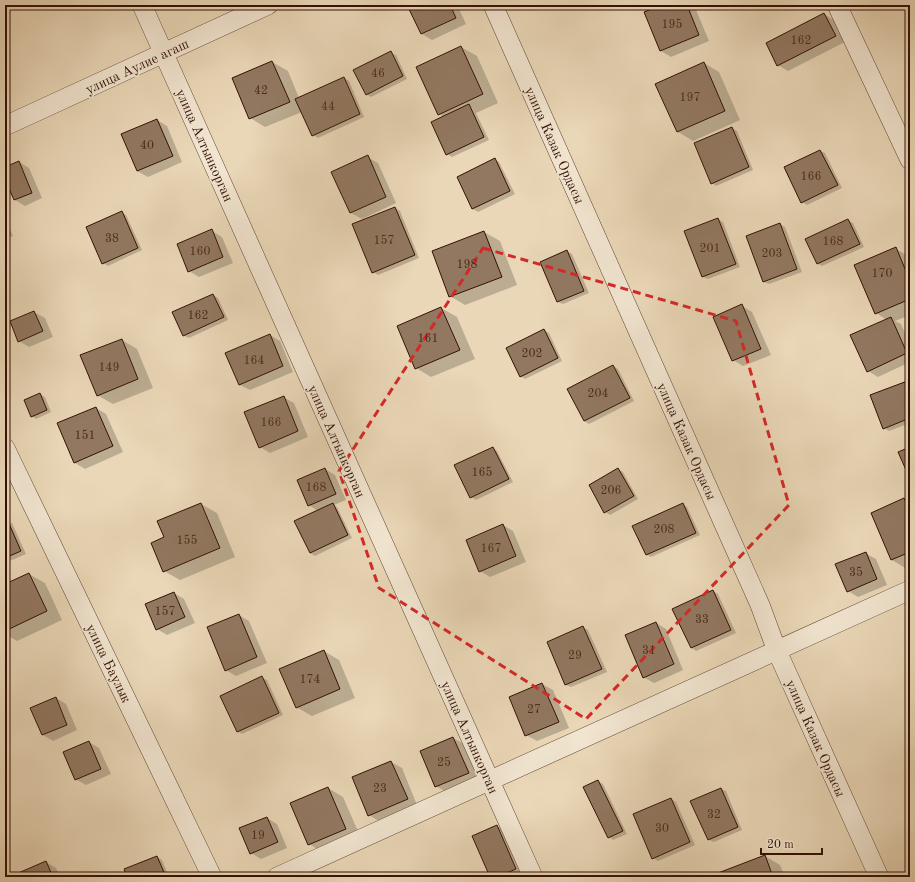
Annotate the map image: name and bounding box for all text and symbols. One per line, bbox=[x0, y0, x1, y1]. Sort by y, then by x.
house number: 195 bbox=[662, 18, 682, 31]
house number: 162 bbox=[791, 35, 811, 47]
street label: улица Аулие агаш bbox=[84, 37, 192, 97]
house number: 46 bbox=[371, 68, 385, 80]
house number: 42 bbox=[254, 85, 268, 97]
street label: улица Казак Ордасы bbox=[522, 85, 586, 206]
street label: улица Алтынкорган bbox=[173, 87, 235, 204]
house number: 197 bbox=[680, 92, 700, 104]
house number: 44 bbox=[321, 101, 335, 113]
house number: 40 bbox=[140, 140, 154, 152]
house number: 166 bbox=[801, 171, 821, 183]
house number: 38 bbox=[105, 233, 119, 245]
house number: 157 bbox=[374, 234, 394, 247]
house number: 168 bbox=[823, 236, 843, 248]
house number: 201 bbox=[700, 243, 720, 255]
house number: 160 bbox=[190, 246, 210, 258]
house number: 203 bbox=[762, 248, 782, 260]
house number: 198 bbox=[457, 259, 477, 271]
house number: 170 bbox=[872, 268, 892, 280]
house number: 162 bbox=[188, 310, 208, 322]
house number: 161 bbox=[418, 333, 438, 345]
house number: 202 bbox=[522, 348, 542, 360]
house number: 164 bbox=[244, 355, 264, 367]
house number: 149 bbox=[99, 362, 119, 374]
street label: улица Казак Ордасы bbox=[654, 381, 718, 502]
street label: улица Алтынкорган bbox=[305, 383, 367, 500]
house number: 204 bbox=[588, 388, 608, 400]
house number: 166 bbox=[261, 417, 281, 429]
house number: 151 bbox=[75, 429, 95, 442]
house number: 165 bbox=[472, 466, 492, 479]
house number: 168 bbox=[306, 482, 326, 494]
house number: 206 bbox=[601, 485, 621, 497]
house number: 208 bbox=[654, 524, 674, 536]
house number: 155 bbox=[177, 534, 197, 547]
house number: 167 bbox=[481, 543, 501, 555]
house number: 35 bbox=[849, 566, 863, 579]
house number: 157 bbox=[155, 605, 175, 618]
house number: 33 bbox=[695, 614, 709, 626]
street label: улица Баулык bbox=[83, 622, 133, 705]
house number: 31 bbox=[642, 645, 656, 657]
house number: 29 bbox=[568, 650, 582, 662]
house number: 174 bbox=[300, 674, 320, 686]
street label: улица Казак Ордасы bbox=[783, 678, 847, 799]
street label: улица Алтынкорган bbox=[438, 679, 500, 796]
house number: 27 bbox=[527, 704, 541, 716]
house number: 25 bbox=[437, 756, 451, 769]
house number: 23 bbox=[373, 783, 387, 795]
house number: 32 bbox=[707, 809, 721, 821]
house number: 30 bbox=[655, 823, 669, 835]
house number: 19 bbox=[251, 830, 265, 842]
scale bar bbox=[761, 830, 822, 856]
text: 20 m bbox=[767, 839, 794, 851]

